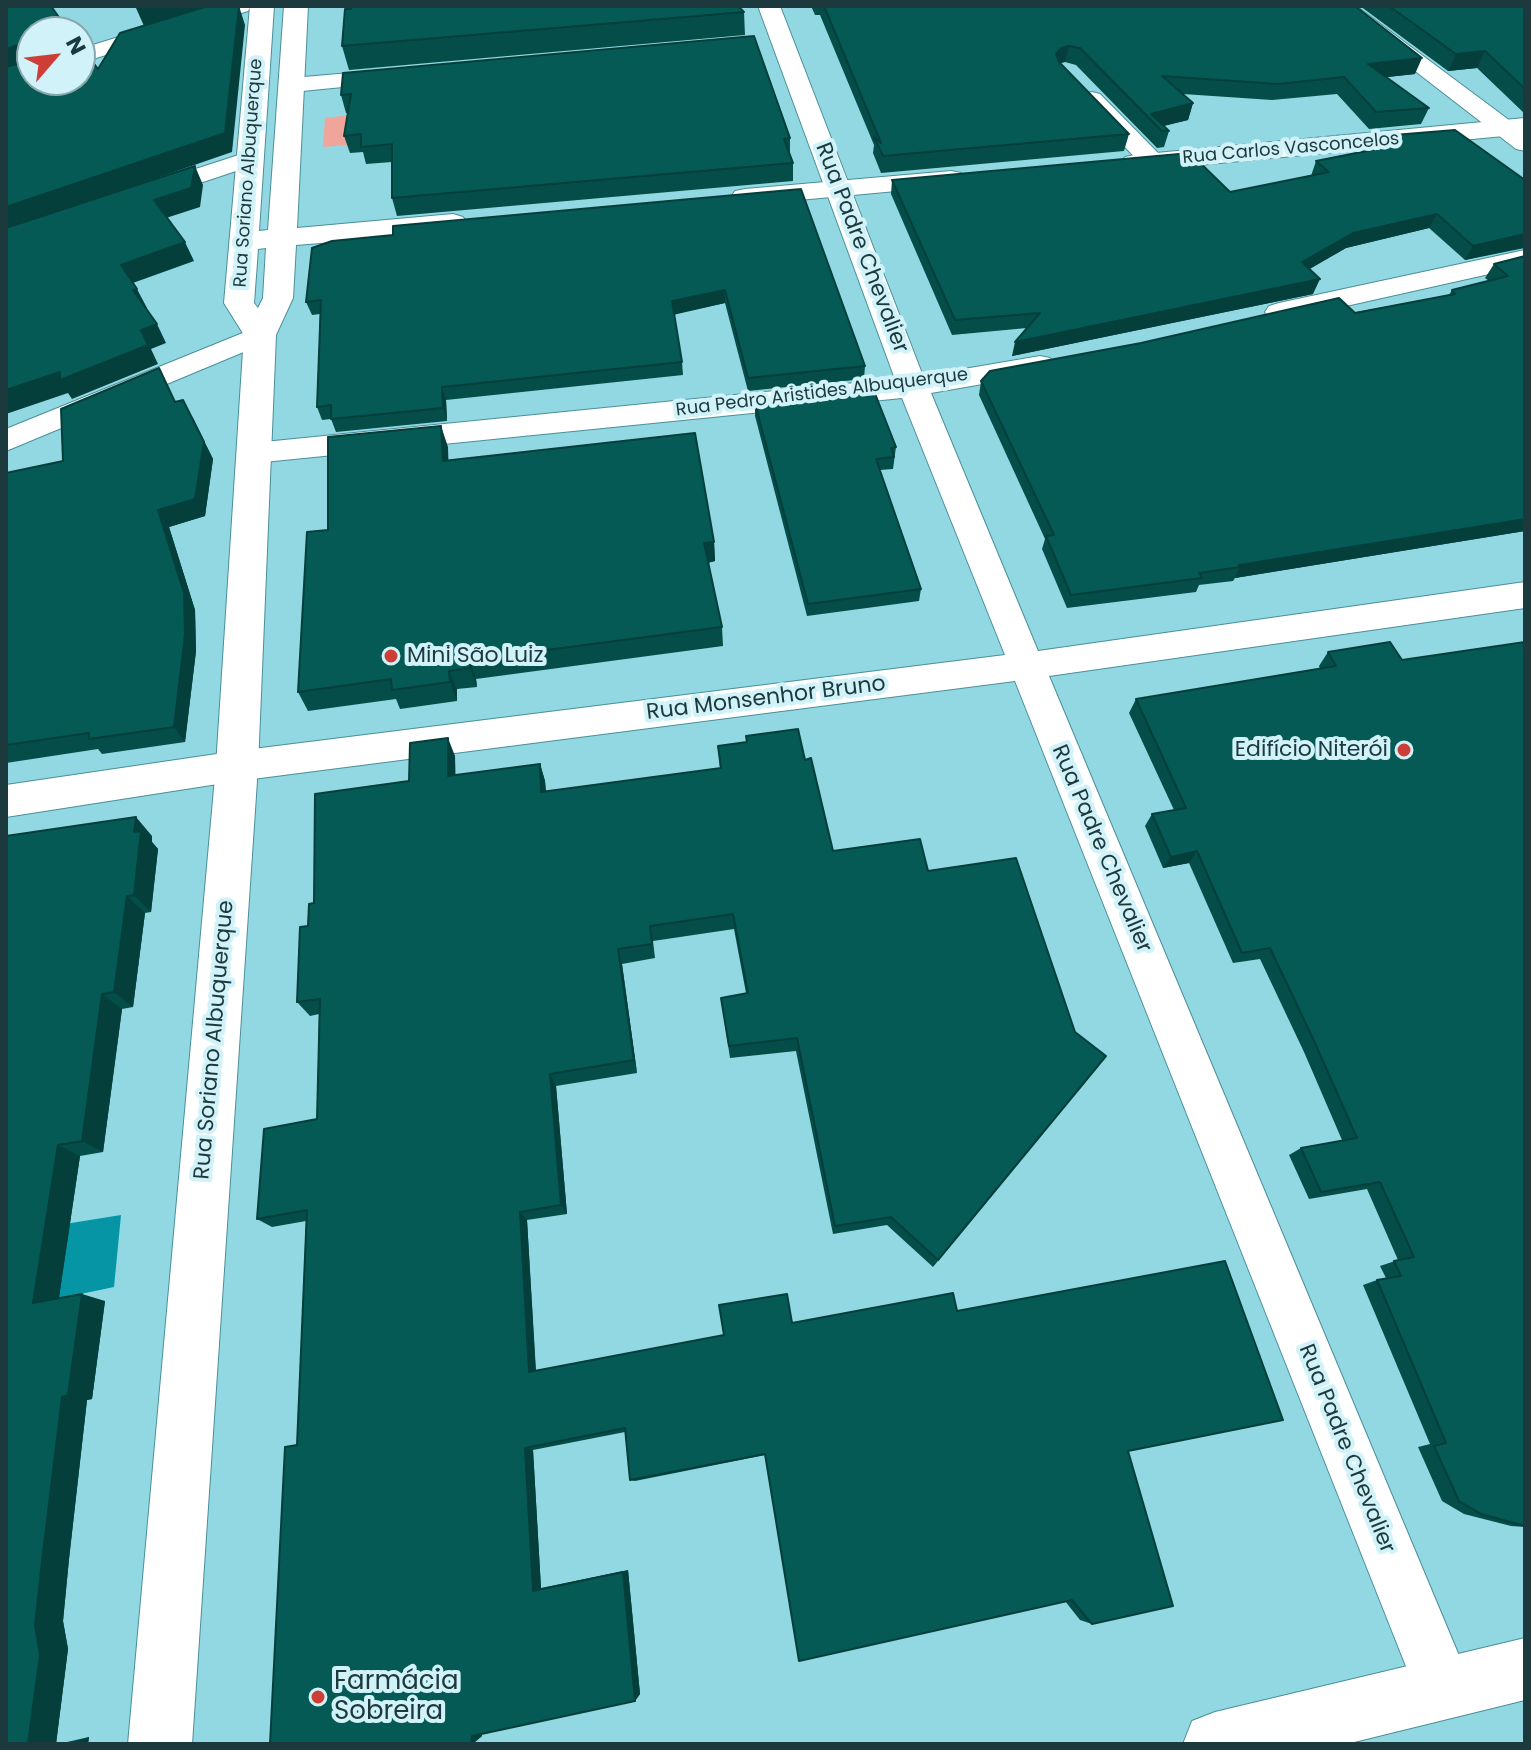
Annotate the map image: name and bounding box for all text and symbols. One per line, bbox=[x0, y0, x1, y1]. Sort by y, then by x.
north arrow bbox=[16, 16, 96, 96]
text: N bbox=[58, 31, 93, 60]
street label: Rua Soriano Albuquerque bbox=[230, 58, 268, 288]
street label: Rua Carlos Vasconcelos bbox=[1182, 129, 1400, 169]
street label: Rua Padre Chevalier bbox=[809, 139, 913, 357]
street label: Rua Pedro Aristides Albuquerque bbox=[675, 364, 969, 422]
place label: Mini São Luiz bbox=[407, 643, 543, 669]
marker: Mini São Luiz bbox=[382, 647, 400, 665]
street label: Rua Monsenhor Bruno bbox=[645, 671, 887, 727]
place label: Edifício Niterói bbox=[1235, 737, 1388, 763]
street label: Rua Padre Chevalier bbox=[1045, 741, 1157, 957]
marker: Edifício Niterói bbox=[1395, 741, 1413, 759]
street label: Rua Soriano Albuquerque bbox=[190, 899, 240, 1181]
street label: Rua Padre Chevalier bbox=[1292, 1341, 1400, 1557]
place label: Farmácia Sobreira bbox=[334, 1666, 458, 1728]
marker: Farmácia Sobreira bbox=[309, 1688, 327, 1706]

